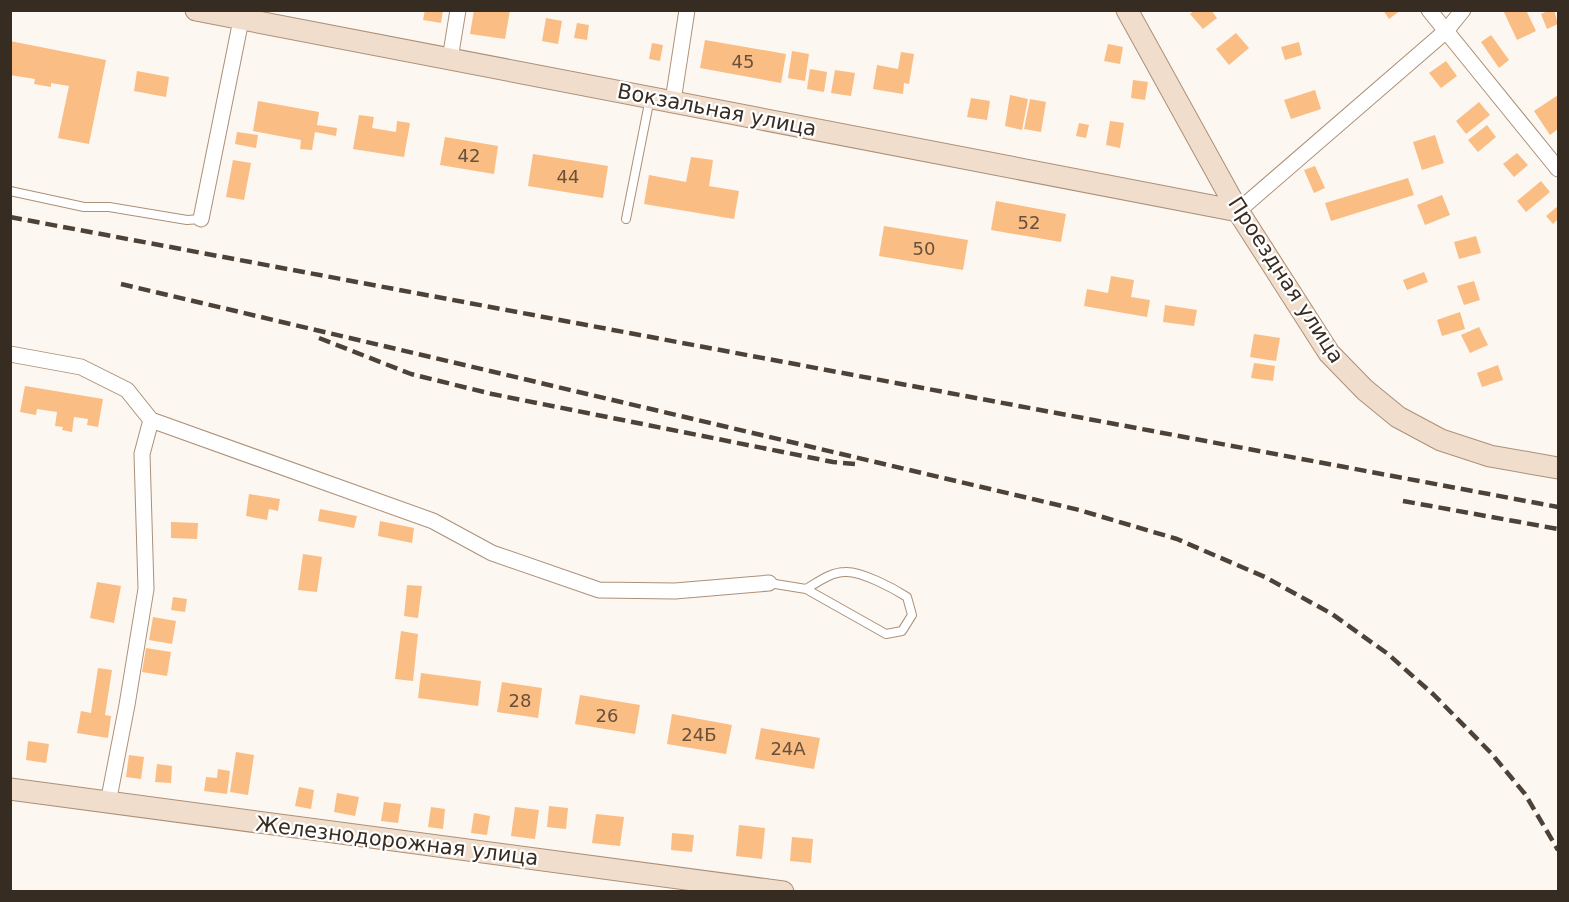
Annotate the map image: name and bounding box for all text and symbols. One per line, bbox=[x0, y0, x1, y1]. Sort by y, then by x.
house number: 45 bbox=[732, 51, 754, 72]
street label: Вокзальная улица bbox=[615, 79, 819, 141]
house number: 42 bbox=[458, 145, 480, 166]
house number: 44 bbox=[557, 166, 579, 187]
street label: Проездная улица bbox=[1223, 192, 1349, 368]
house number: 52 bbox=[1018, 212, 1040, 233]
house number: 50 bbox=[913, 238, 935, 259]
house number: 28 bbox=[509, 690, 531, 711]
house number: 26 bbox=[596, 705, 618, 726]
house number: 24Б bbox=[681, 724, 717, 745]
house number: 24А bbox=[770, 738, 806, 759]
street label: Железнодорожная улица bbox=[254, 812, 540, 870]

